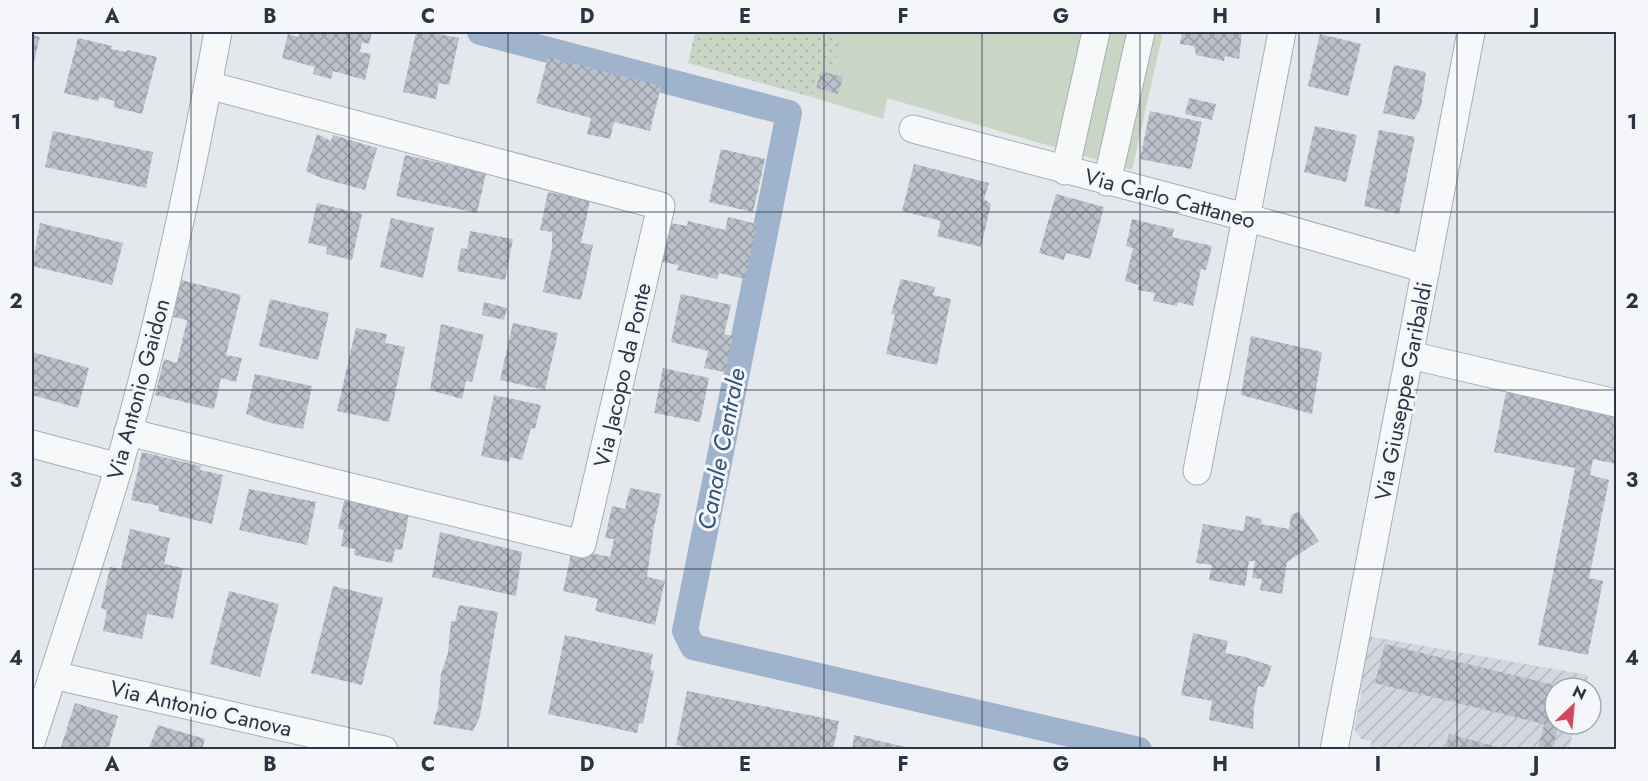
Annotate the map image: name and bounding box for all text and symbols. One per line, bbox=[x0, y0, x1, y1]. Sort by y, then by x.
text: A bbox=[104, 2, 120, 31]
text: B bbox=[263, 2, 277, 31]
text: C bbox=[421, 2, 435, 31]
text: D bbox=[580, 2, 594, 31]
text: E bbox=[739, 2, 751, 31]
text: F bbox=[897, 2, 909, 31]
text: G bbox=[1053, 2, 1069, 31]
text: H bbox=[1212, 2, 1228, 31]
text: I bbox=[1375, 2, 1381, 31]
text: J bbox=[1529, 2, 1539, 31]
text: 1 bbox=[11, 108, 21, 137]
text: 1 bbox=[1627, 108, 1637, 137]
street label: Via Carlo Cattaneo bbox=[1081, 160, 1259, 236]
street label: Via Giuseppe Garibaldi bbox=[1366, 279, 1440, 503]
street label: Via Jacopo da Ponte bbox=[585, 280, 659, 470]
text: 2 bbox=[9, 287, 23, 316]
text: 2 bbox=[1625, 287, 1639, 316]
street label: Via Antonio Gaidon bbox=[98, 295, 178, 483]
water label: Canale Centrale bbox=[688, 365, 754, 533]
text: 3 bbox=[10, 466, 22, 495]
text: 3 bbox=[1626, 466, 1638, 495]
text: 4 bbox=[9, 644, 23, 673]
text: 4 bbox=[1625, 644, 1639, 673]
street label: Via Antonio Canova bbox=[107, 672, 295, 744]
north arrow bbox=[1543, 676, 1603, 736]
text: N bbox=[1569, 680, 1590, 706]
text: A bbox=[104, 750, 120, 779]
text: B bbox=[263, 750, 277, 779]
text: C bbox=[421, 750, 435, 779]
text: D bbox=[580, 750, 594, 779]
text: E bbox=[739, 750, 751, 779]
text: F bbox=[897, 750, 909, 779]
text: G bbox=[1053, 750, 1069, 779]
text: H bbox=[1212, 750, 1228, 779]
text: I bbox=[1375, 750, 1381, 779]
text: J bbox=[1529, 750, 1539, 779]

